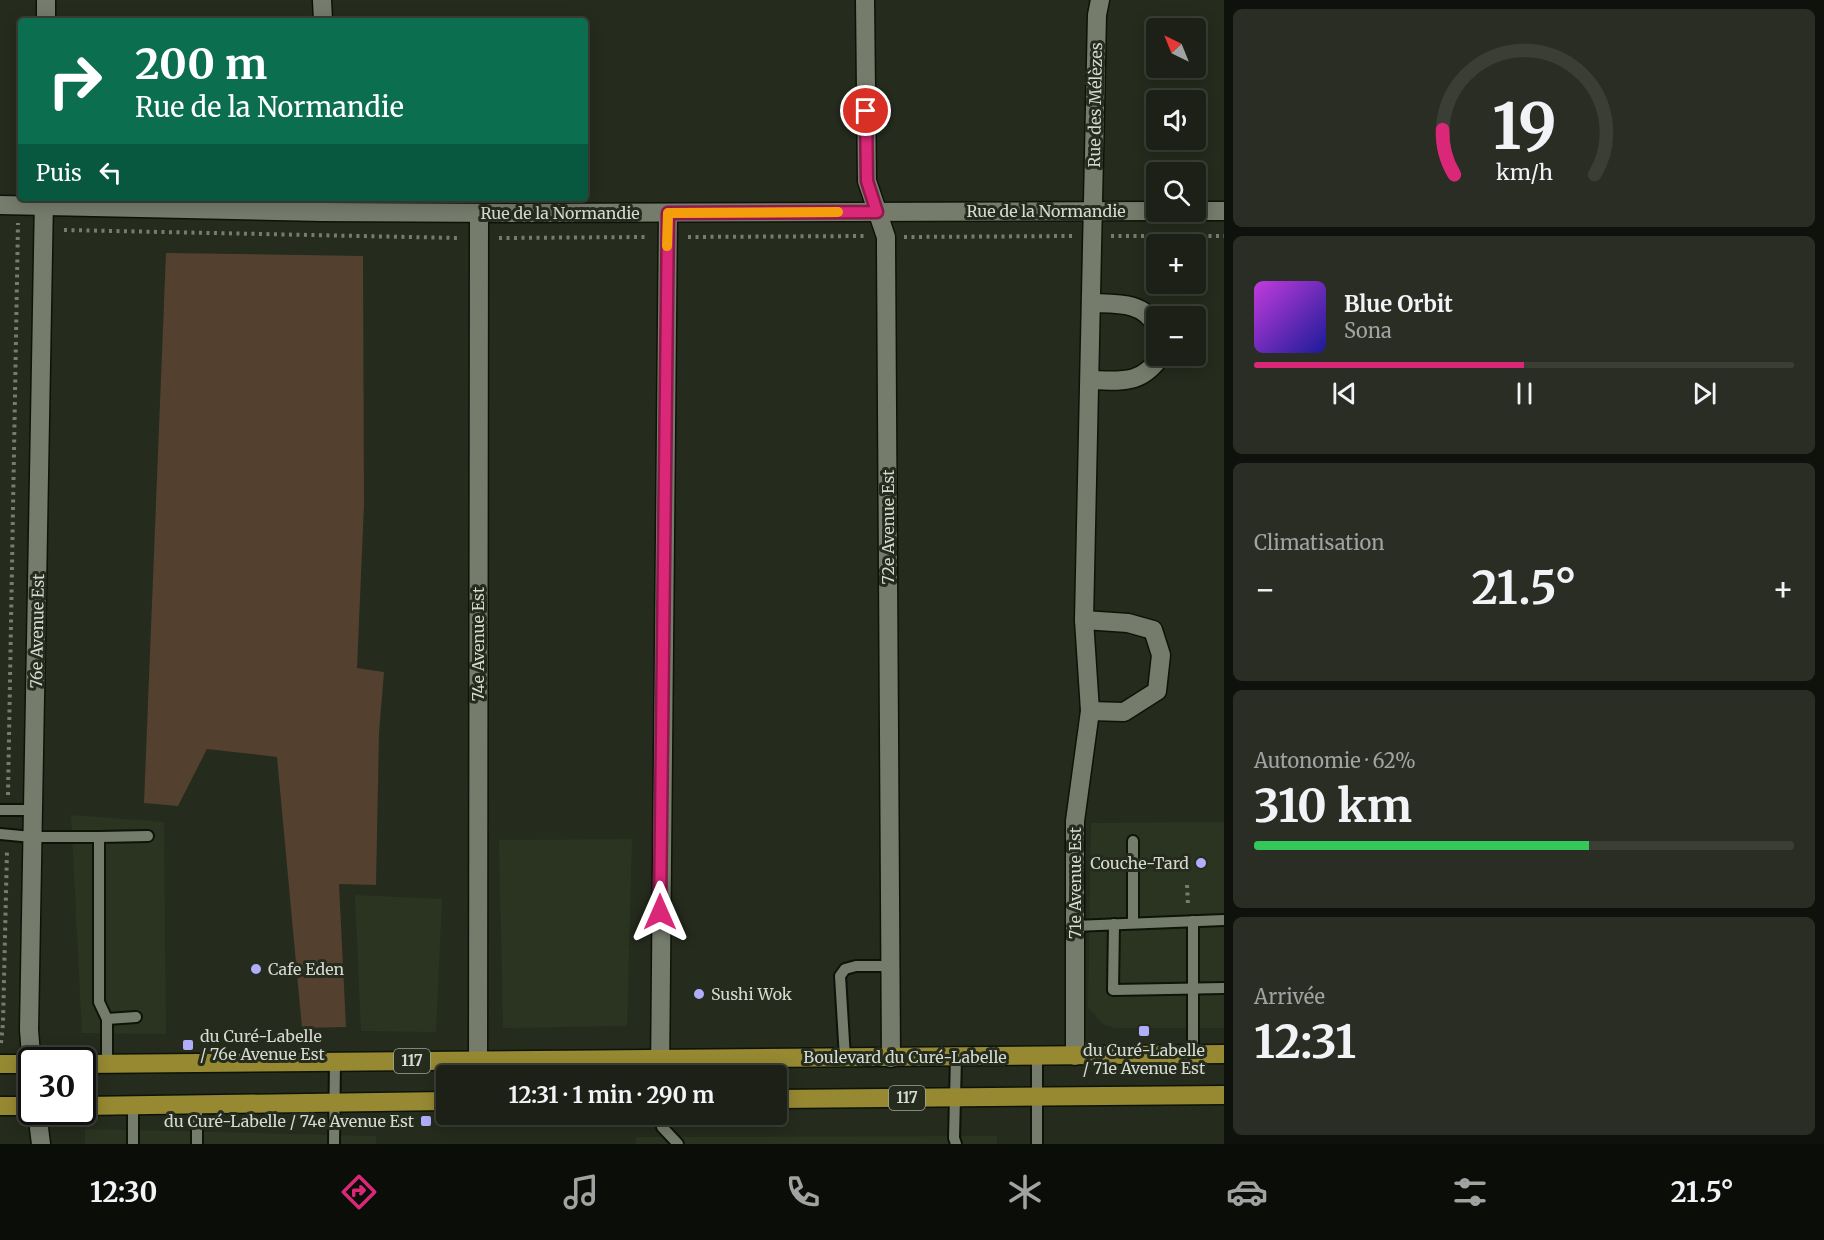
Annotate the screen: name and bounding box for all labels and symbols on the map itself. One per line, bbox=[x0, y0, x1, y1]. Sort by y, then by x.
north arrow bbox=[1146, 18, 1206, 78]
street label: Rue des Mélèzes bbox=[1084, 42, 1106, 168]
pin bbox=[840, 85, 891, 136]
street label: Rue de la Normandie bbox=[966, 201, 1126, 221]
street label: Rue de la Normandie bbox=[480, 203, 640, 223]
street label: 72e Avenue Est bbox=[878, 469, 898, 584]
street label: 76e Avenue Est bbox=[26, 573, 48, 689]
street label: 74e Avenue Est bbox=[468, 586, 488, 701]
street label: 71e Avenue Est bbox=[1065, 826, 1085, 939]
place label: Couche-Tard bbox=[1090, 853, 1189, 873]
marker: Couche-Tard bbox=[1194, 856, 1208, 870]
position arrow bbox=[628, 880, 692, 944]
place label: Cafe Eden bbox=[268, 959, 345, 979]
marker: Cafe Eden bbox=[249, 962, 263, 976]
place label: Sushi Wok bbox=[711, 984, 793, 1004]
marker: Sushi Wok bbox=[692, 987, 706, 1001]
marker: du Curé-Labelle / 71e Avenue Est bbox=[1137, 1024, 1151, 1038]
place label: du Curé-Labelle / 76e Avenue Est bbox=[200, 1026, 326, 1064]
marker: du Curé-Labelle / 76e Avenue Est bbox=[181, 1038, 195, 1052]
place label: du Curé-Labelle / 71e Avenue Est bbox=[1083, 1040, 1206, 1078]
speed limit sign: 30 bbox=[18, 1047, 96, 1125]
street label: Boulevard du Curé-Labelle bbox=[803, 1047, 1007, 1067]
road number: 117 bbox=[394, 1049, 430, 1073]
road number: 117 bbox=[889, 1086, 925, 1110]
place label: du Curé-Labelle / 74e Avenue Est bbox=[164, 1111, 415, 1131]
marker: du Curé-Labelle / 74e Avenue Est bbox=[419, 1114, 433, 1128]

